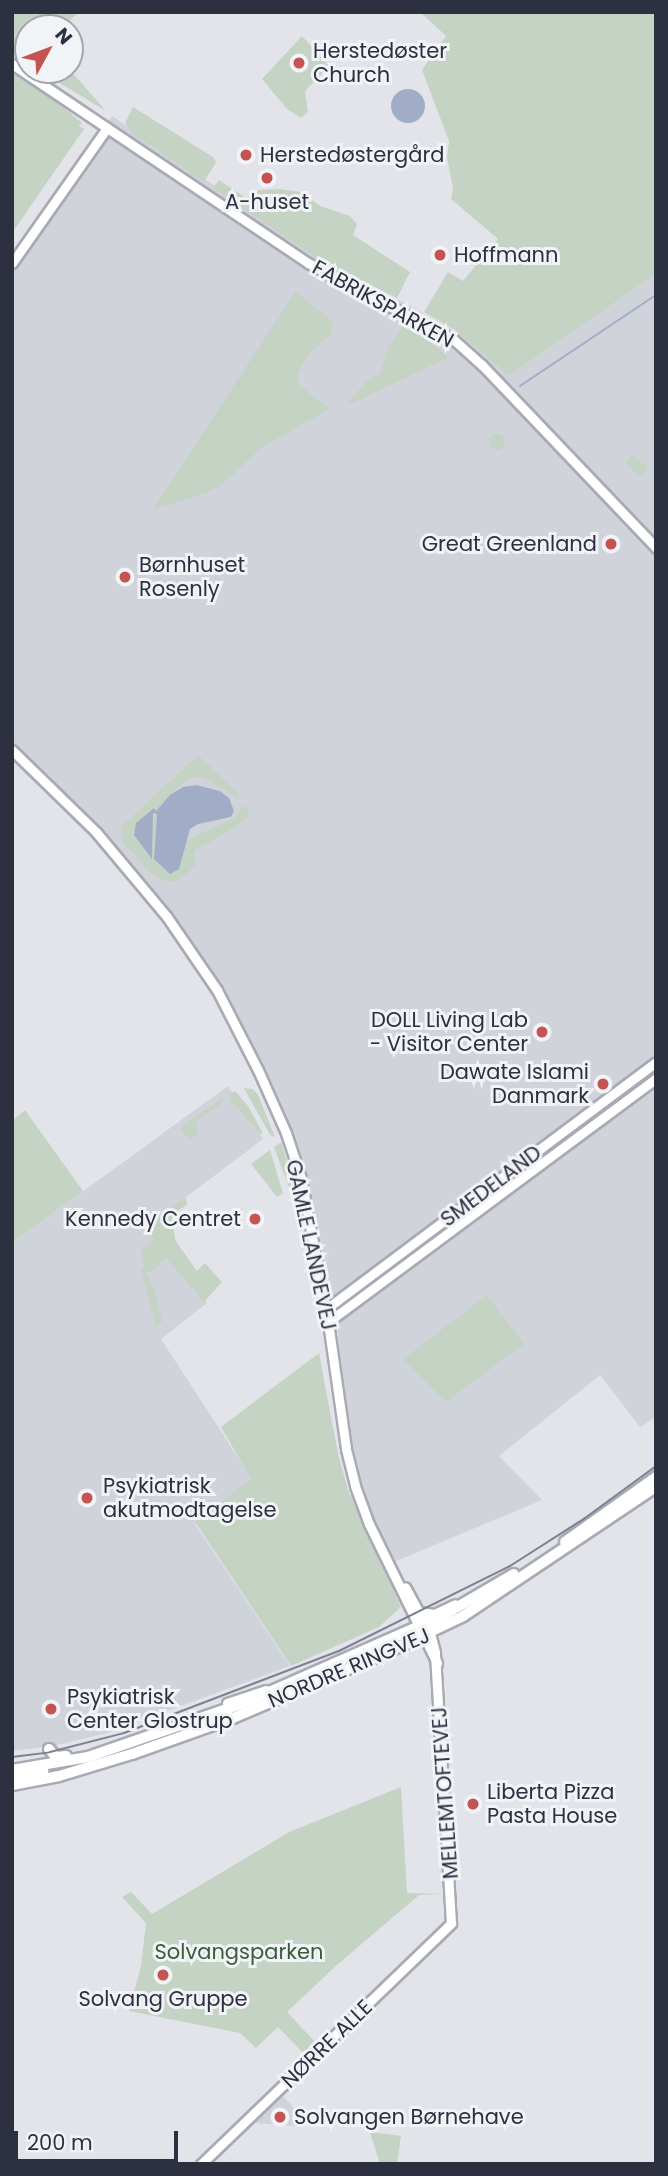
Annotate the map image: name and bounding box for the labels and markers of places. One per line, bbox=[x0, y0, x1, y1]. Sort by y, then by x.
place label: Herstedøster Church bbox=[313, 38, 447, 88]
marker: Herstedøster Church bbox=[291, 55, 307, 71]
place label: Herstedøstergård bbox=[260, 142, 445, 168]
marker: Herstedøstergård bbox=[238, 147, 254, 163]
marker: A-huset bbox=[259, 170, 275, 186]
place label: A-huset bbox=[225, 189, 309, 215]
place label: Hoffmann bbox=[454, 242, 558, 268]
marker: Hoffmann bbox=[432, 247, 448, 263]
place label: Great Greenland bbox=[422, 531, 597, 557]
marker: Great Greenland bbox=[603, 536, 619, 552]
place label: Børnhuset Rosenly bbox=[139, 552, 245, 602]
marker: Børnhuset Rosenly bbox=[117, 569, 133, 585]
place label: DOLL Living Lab - Visitor Center bbox=[370, 1007, 528, 1057]
marker: DOLL Living Lab - Visitor Center bbox=[534, 1024, 550, 1040]
place label: Dawate Islami Danmark bbox=[440, 1059, 589, 1109]
marker: Dawate Islami Danmark bbox=[595, 1076, 611, 1092]
place label: Kennedy Centret bbox=[65, 1206, 241, 1232]
marker: Kennedy Centret bbox=[247, 1211, 263, 1227]
place label: Psykiatrisk akutmodtagelse bbox=[103, 1473, 277, 1523]
marker: Psykiatrisk akutmodtagelse bbox=[77, 1488, 97, 1508]
place label: Psykiatrisk Center Glostrup bbox=[67, 1684, 233, 1734]
marker: Psykiatrisk Center Glostrup bbox=[41, 1699, 61, 1719]
place label: Liberta Pizza Pasta House bbox=[487, 1779, 617, 1829]
marker: Liberta Pizza Pasta House bbox=[465, 1796, 481, 1812]
marker: Solvang Gruppe bbox=[155, 1967, 171, 1983]
place label: Solvang Gruppe bbox=[78, 1986, 248, 2012]
place label: Solvangen Børnehave bbox=[294, 2104, 524, 2130]
marker: Solvangen Børnehave bbox=[272, 2109, 288, 2125]

